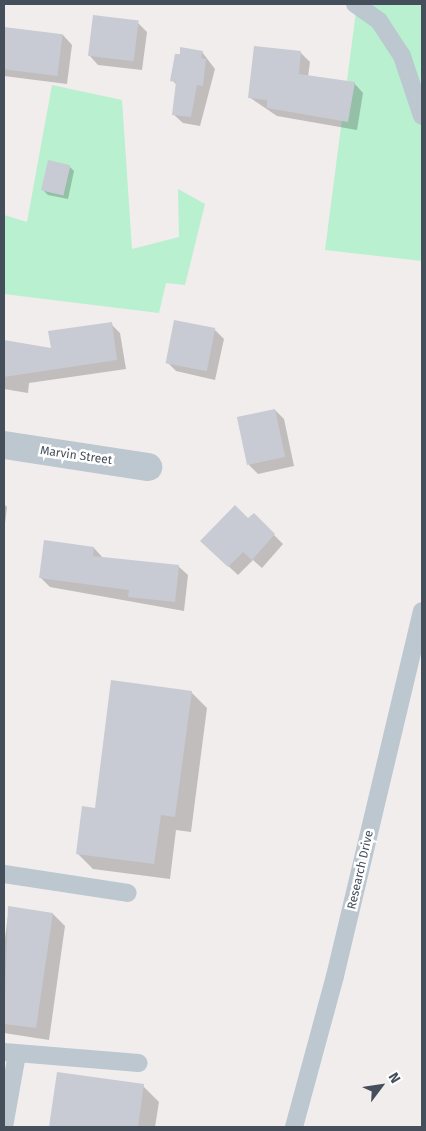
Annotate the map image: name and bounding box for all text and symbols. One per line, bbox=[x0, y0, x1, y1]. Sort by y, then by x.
street label: Marvin Street bbox=[39, 444, 113, 468]
street label: Research Drive bbox=[345, 829, 377, 911]
north arrow bbox=[356, 1061, 406, 1111]
text: N bbox=[385, 1070, 404, 1086]

